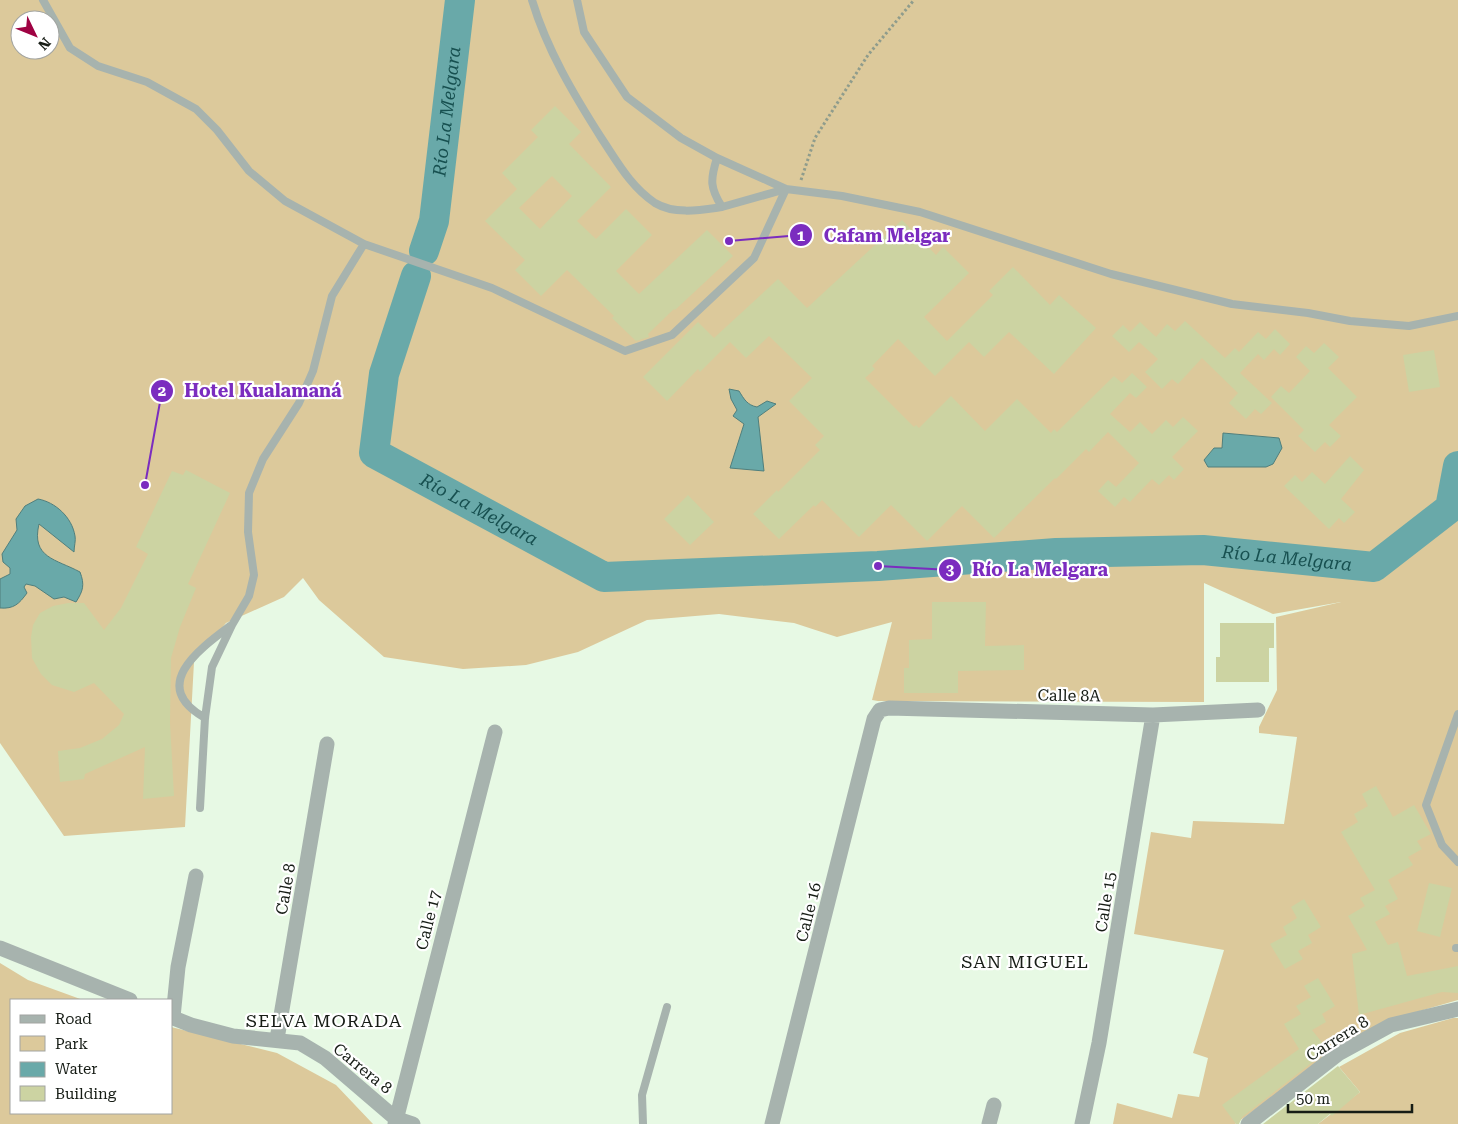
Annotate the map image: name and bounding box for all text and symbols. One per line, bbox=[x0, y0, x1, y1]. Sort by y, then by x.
north arrow bbox=[10, 10, 60, 60]
text: N bbox=[35, 34, 54, 53]
water label: Río La Melgara bbox=[428, 45, 464, 178]
callout: Cafam Melgar bbox=[789, 219, 960, 252]
text: Cafam Melgar bbox=[824, 225, 950, 246]
text: 1 bbox=[797, 227, 806, 245]
callout: Hotel Kualamaná bbox=[150, 374, 352, 407]
text: Hotel Kualamaná bbox=[184, 380, 342, 401]
text: 2 bbox=[158, 382, 166, 400]
water label: Río La Melgara bbox=[416, 468, 542, 549]
water label: Río La Melgara bbox=[1220, 541, 1353, 575]
callout: Río La Melgara bbox=[937, 553, 1118, 586]
text: Río La Melgara bbox=[972, 559, 1108, 580]
text: 3 bbox=[946, 561, 955, 579]
street label: Calle 8A bbox=[1037, 685, 1101, 706]
street label: Calle 8 bbox=[272, 862, 299, 916]
street label: Calle 15 bbox=[1091, 871, 1120, 934]
street label: Calle 16 bbox=[792, 880, 825, 944]
street label: Calle 17 bbox=[412, 888, 445, 952]
district label: SAN MIGUEL bbox=[961, 951, 1089, 972]
legend bbox=[10, 999, 172, 1114]
text: Road bbox=[55, 1010, 92, 1028]
district label: SELVA MORADA bbox=[246, 1010, 402, 1031]
street label: Carrera 8 bbox=[1303, 1012, 1372, 1065]
text: Park bbox=[55, 1035, 89, 1053]
street label: Carrera 8 bbox=[329, 1039, 396, 1098]
text: Water bbox=[55, 1060, 97, 1078]
scale bar bbox=[1288, 1082, 1412, 1114]
text: Building bbox=[55, 1085, 117, 1103]
text: 50 m bbox=[1296, 1090, 1331, 1108]

